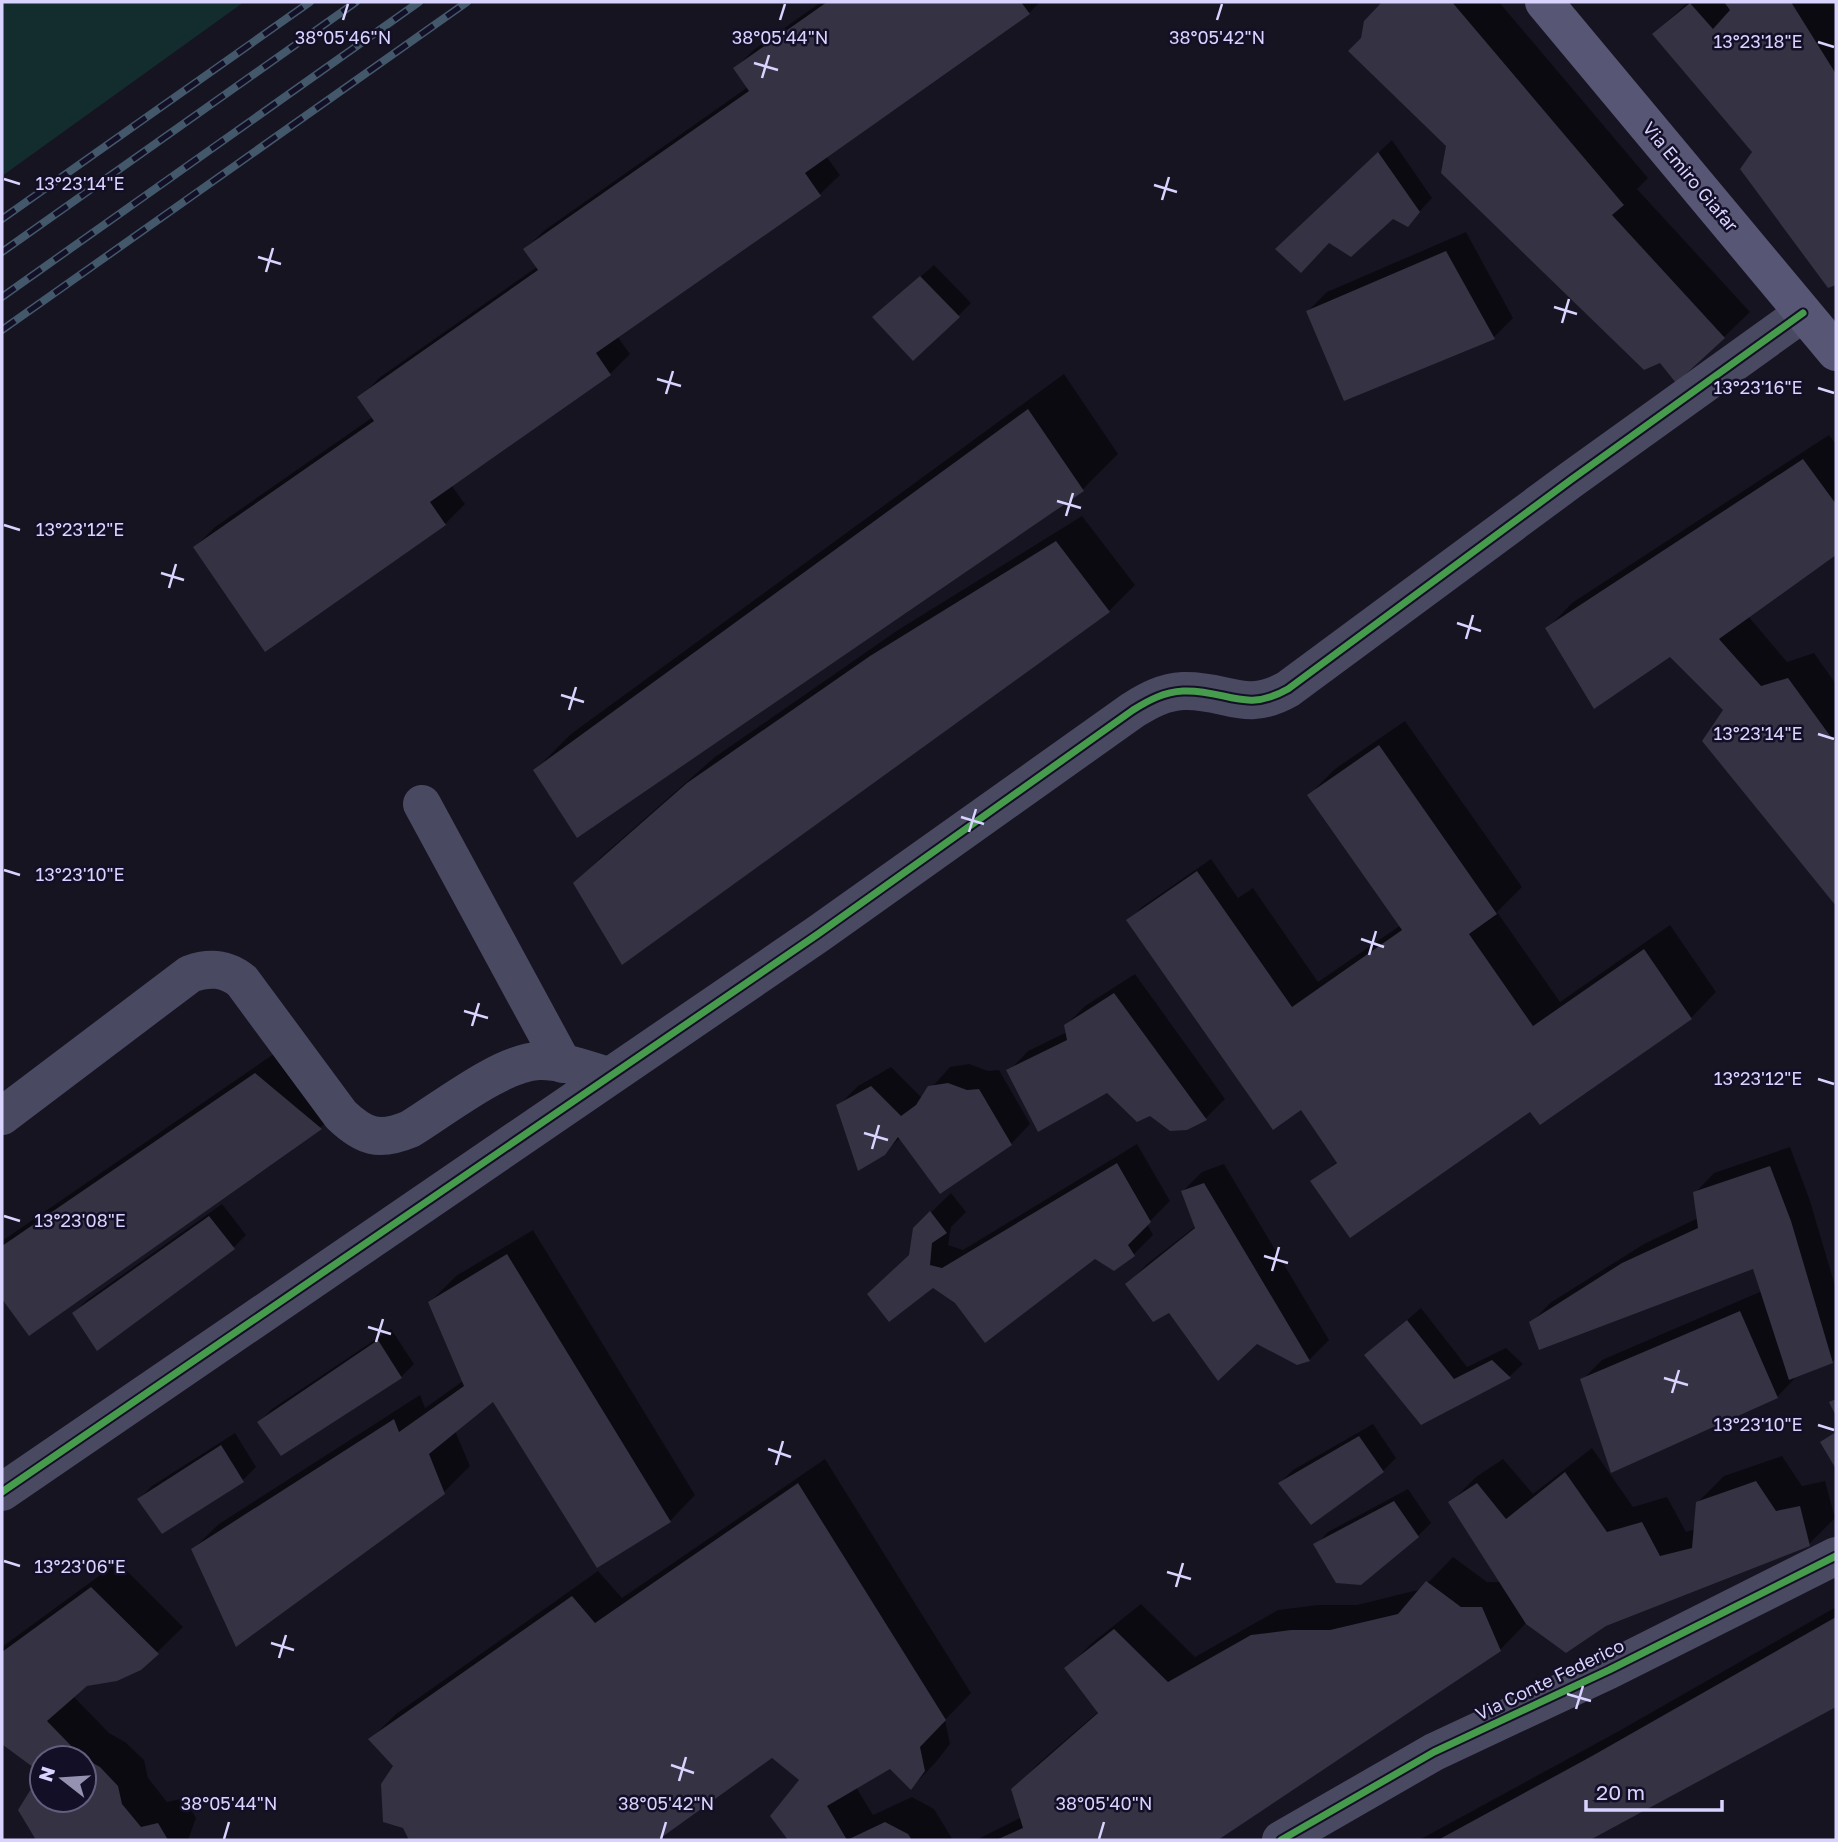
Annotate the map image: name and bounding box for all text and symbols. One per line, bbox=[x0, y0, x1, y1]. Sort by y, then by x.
text: 38°05'46"N bbox=[295, 26, 391, 48]
text: 38°05'44"N bbox=[732, 26, 828, 48]
text: 38°05'42"N bbox=[1169, 26, 1265, 48]
text: 13°23'18"E bbox=[1714, 30, 1802, 52]
street label: Via Emiro Giafar bbox=[1638, 117, 1743, 236]
text: 13°23'14"E bbox=[36, 172, 124, 194]
text: 13°23'16"E bbox=[1714, 376, 1802, 398]
text: 13°23'12"E bbox=[36, 518, 124, 540]
text: 13°23'14"E bbox=[1714, 722, 1802, 744]
text: 13°23'10"E bbox=[35, 863, 125, 885]
text: 13°23'12"E bbox=[1714, 1067, 1802, 1089]
text: 13°23'08"E bbox=[34, 1209, 126, 1231]
text: 13°23'10"E bbox=[1713, 1413, 1803, 1435]
text: 13°23'06"E bbox=[34, 1555, 126, 1577]
street label: Via Conte Federico bbox=[1472, 1634, 1627, 1725]
north arrow bbox=[28, 1744, 98, 1814]
text: N bbox=[33, 1764, 59, 1784]
scale bar bbox=[1586, 1769, 1722, 1813]
text: 20 m bbox=[1596, 1779, 1645, 1805]
text: 38°05'44"N bbox=[181, 1792, 277, 1814]
text: 38°05'42"N bbox=[618, 1792, 714, 1814]
text: 38°05'40"N bbox=[1056, 1792, 1152, 1814]

